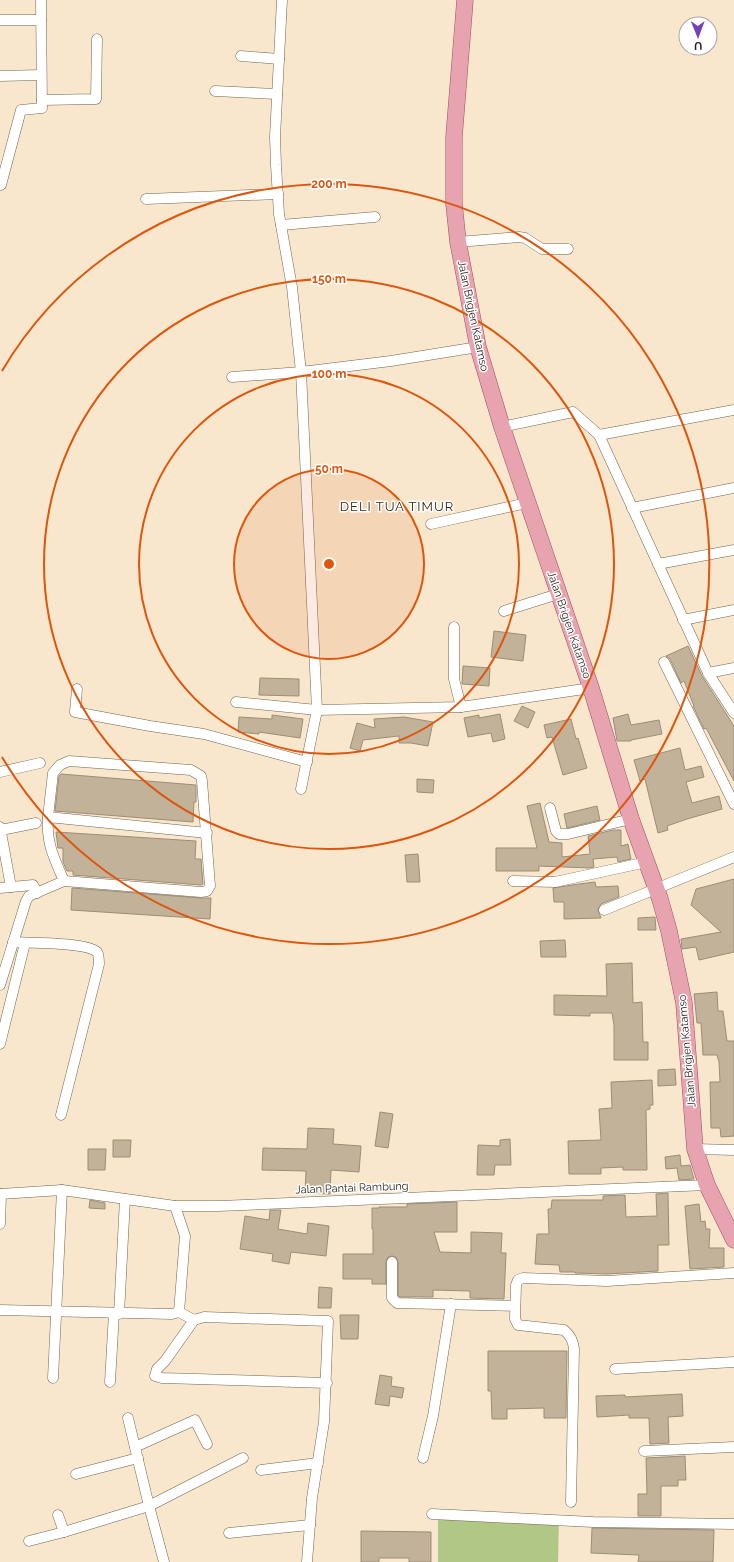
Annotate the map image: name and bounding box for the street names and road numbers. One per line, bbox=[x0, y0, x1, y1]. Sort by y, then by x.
street label: Jalan Brigjen Katamso bbox=[455, 259, 491, 373]
street label: Jalan Brigjen Katamso bbox=[544, 570, 594, 681]
street label: Jalan Brigjen Katamso bbox=[676, 994, 698, 1108]
street label: Jalan Pantai Rambung bbox=[295, 1180, 409, 1196]

